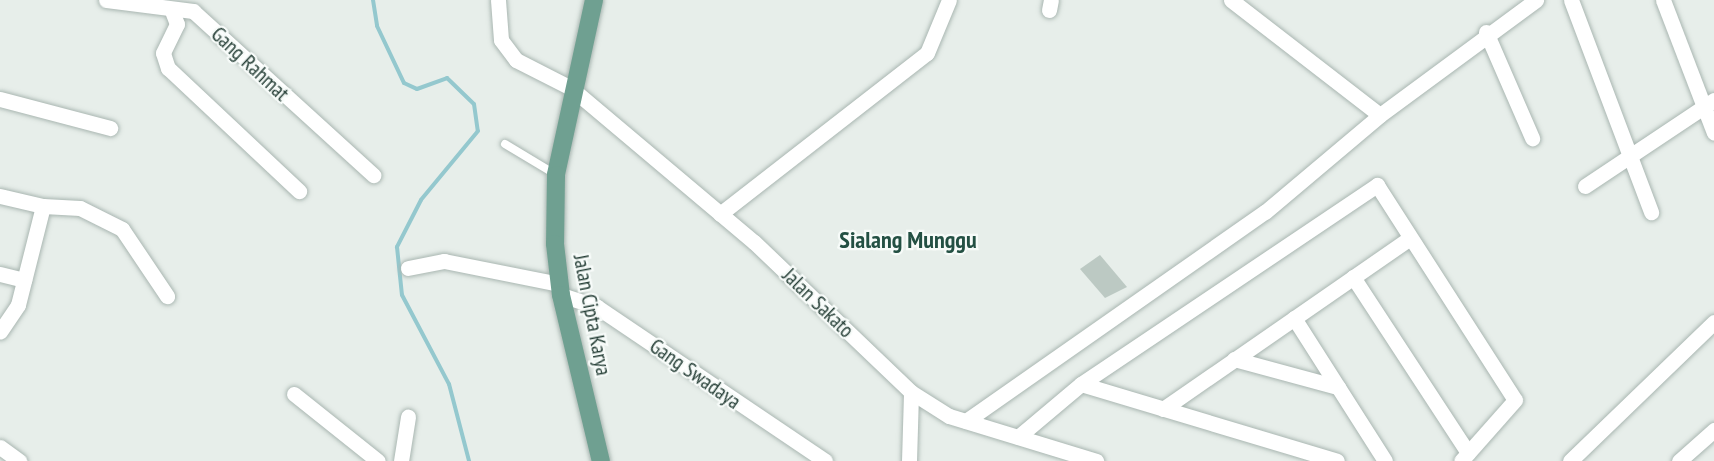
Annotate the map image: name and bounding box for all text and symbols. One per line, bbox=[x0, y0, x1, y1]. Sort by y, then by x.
street label: Gang Rahmat bbox=[206, 22, 294, 106]
district label: Sialang Munggu bbox=[839, 226, 977, 254]
street label: Jalan Cipta Karya bbox=[568, 252, 616, 378]
street label: Jalan Sakato bbox=[777, 263, 859, 343]
street label: Gang Swadaya bbox=[645, 334, 745, 414]

